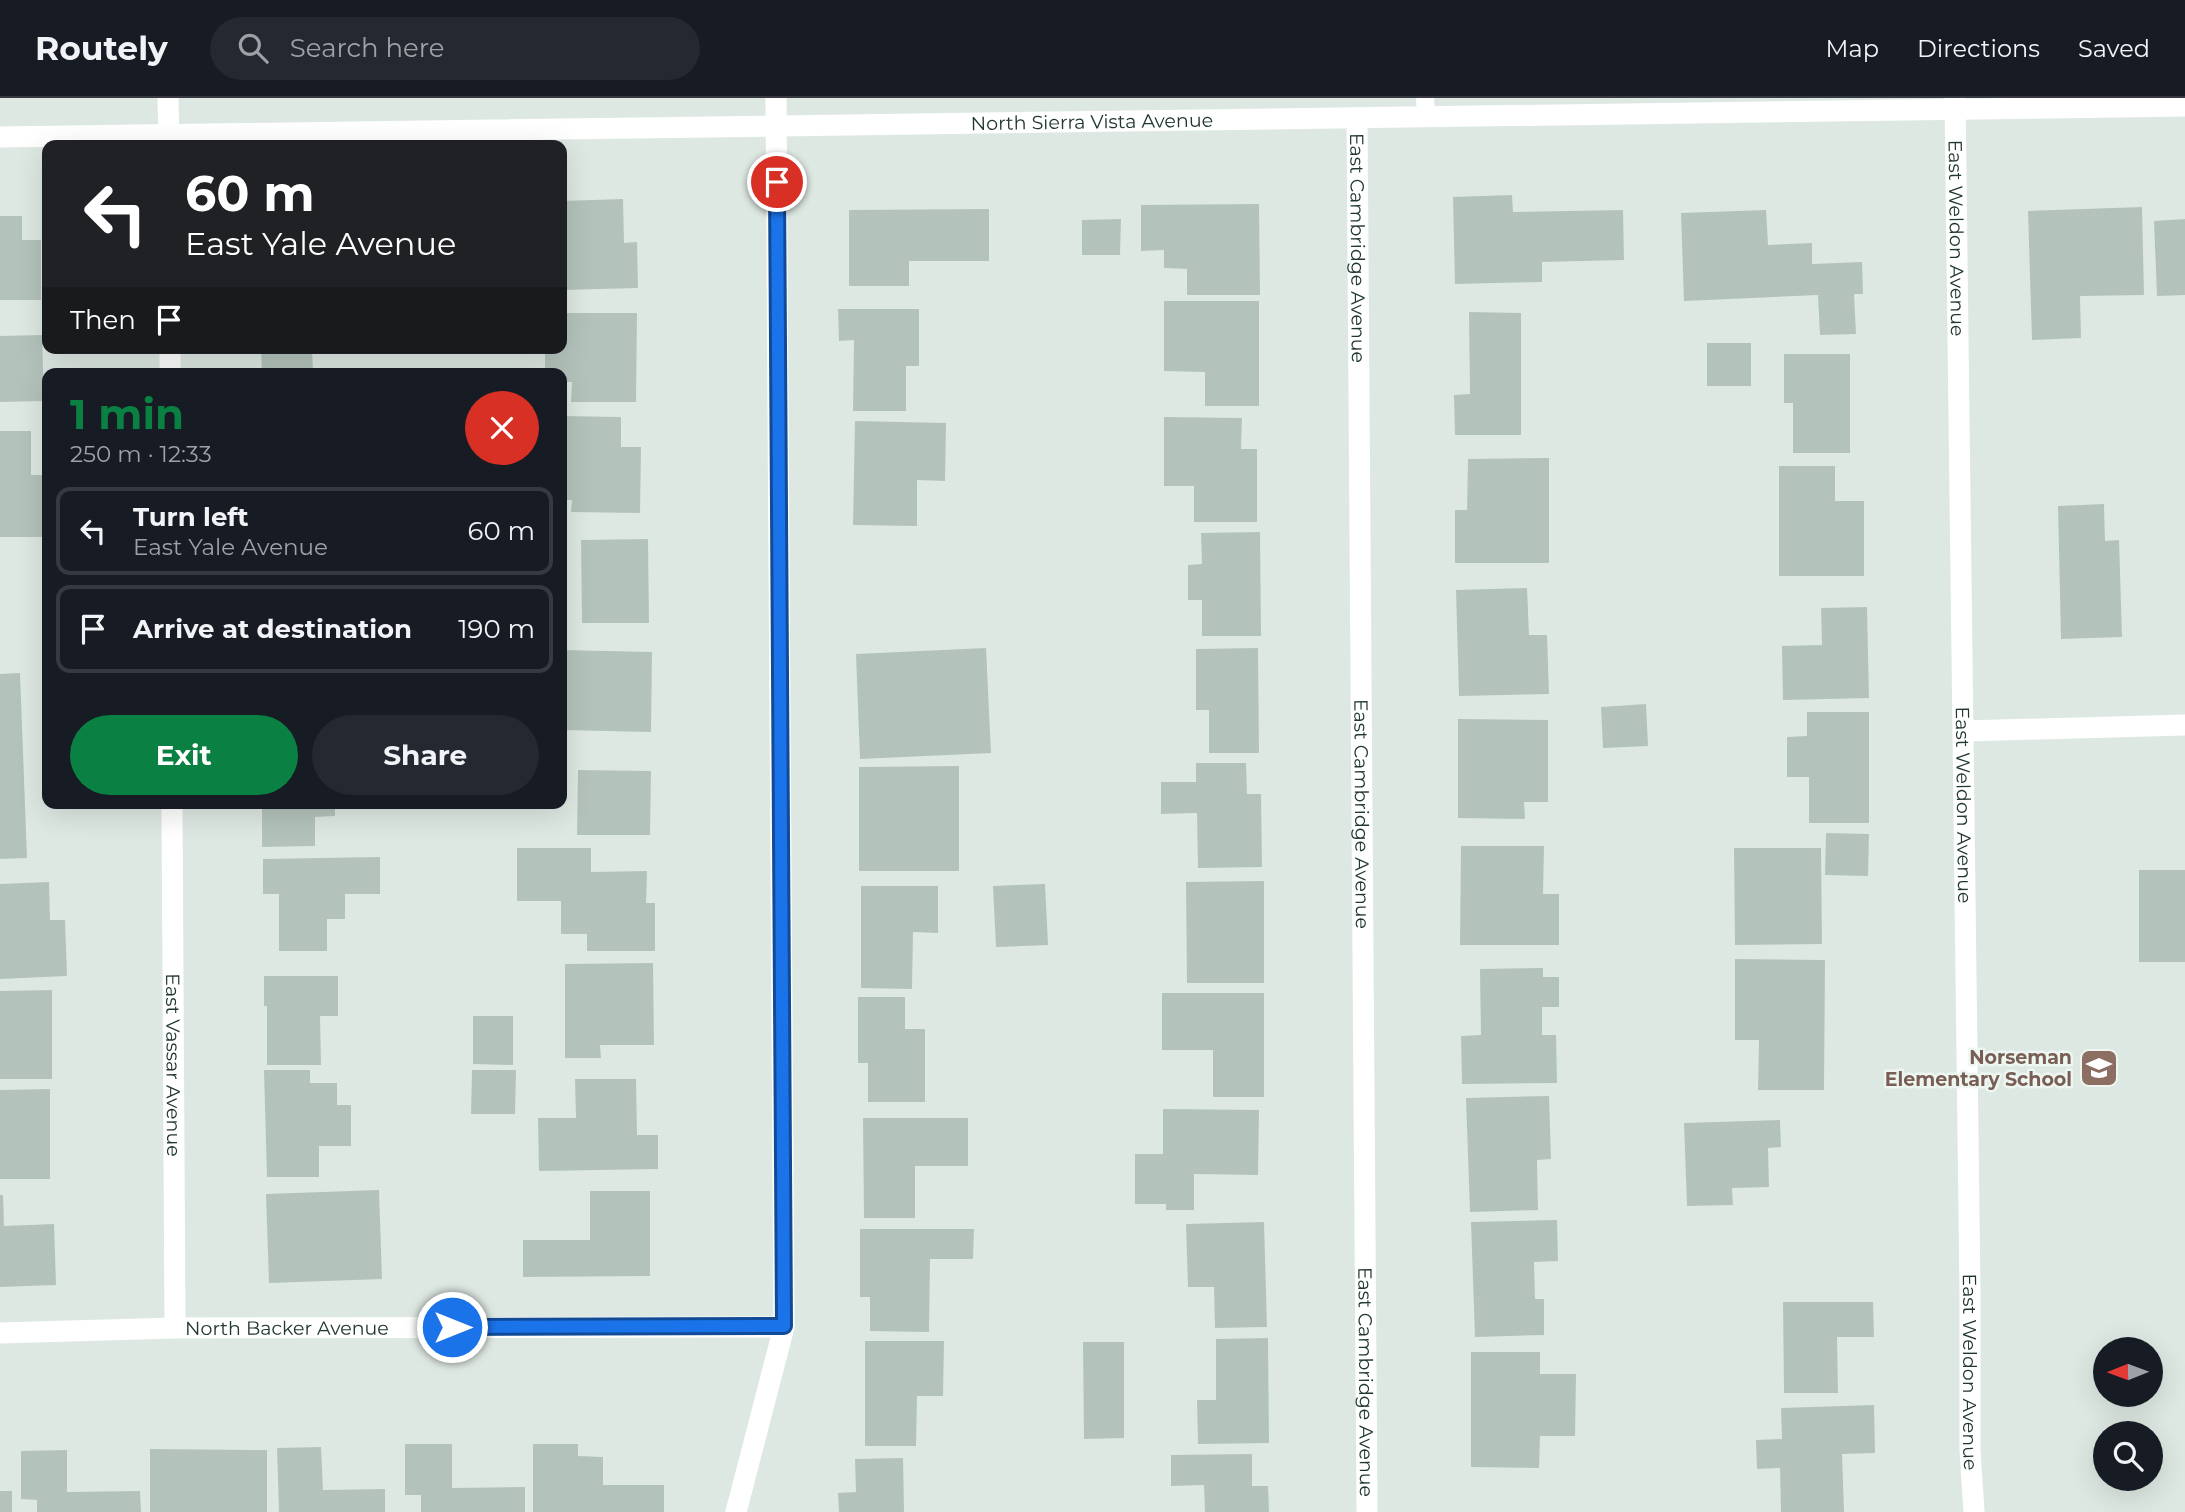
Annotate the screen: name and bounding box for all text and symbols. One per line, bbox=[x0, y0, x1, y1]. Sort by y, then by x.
search box bbox=[210, 17, 700, 80]
text: Routely bbox=[35, 28, 168, 68]
icon: search bbox=[234, 29, 272, 67]
text: Search here bbox=[290, 32, 445, 64]
text: Map bbox=[1826, 34, 1879, 63]
text: Directions bbox=[1917, 34, 2040, 63]
text: Saved bbox=[2078, 34, 2150, 63]
street label: North Sierra Vista Avenue bbox=[971, 109, 1213, 135]
street label: East Cambridge Avenue bbox=[1345, 133, 1370, 363]
street label: East Weldon Avenue bbox=[1944, 139, 1969, 337]
pin bbox=[747, 152, 807, 212]
icon: arrive bbox=[758, 163, 796, 201]
text: 60 m bbox=[185, 164, 315, 223]
icon: left bbox=[70, 168, 161, 259]
text: East Yale Avenue bbox=[185, 224, 456, 263]
icon: arrive bbox=[150, 301, 188, 339]
text: Then bbox=[70, 304, 136, 336]
text: 1 min bbox=[70, 388, 184, 440]
button: close bbox=[465, 391, 539, 465]
text: 250 m · 12:33 bbox=[70, 440, 212, 468]
text: Turn left bbox=[133, 501, 249, 533]
icon: left bbox=[74, 512, 112, 550]
text: 60 m bbox=[468, 515, 535, 547]
text: East Yale Avenue bbox=[133, 533, 328, 561]
icon: arrive bbox=[74, 610, 112, 648]
text: Arrive at destination bbox=[133, 613, 412, 645]
text: 190 m bbox=[458, 613, 535, 645]
street label: East Cambridge Avenue bbox=[1349, 699, 1374, 929]
street label: East Weldon Avenue bbox=[1951, 706, 1976, 904]
button: Exit bbox=[70, 715, 298, 795]
button: Share bbox=[312, 715, 539, 795]
street label: East Vassar Avenue bbox=[161, 973, 185, 1157]
place label: Norseman Elementary School bbox=[1885, 1046, 2072, 1091]
school or university icon: Norseman Elementary School bbox=[2078, 1047, 2120, 1089]
street label: East Cambridge Avenue bbox=[1353, 1267, 1378, 1497]
street label: East Weldon Avenue bbox=[1958, 1273, 1982, 1471]
position arrow bbox=[415, 1290, 489, 1364]
street label: North Backer Avenue bbox=[185, 1317, 389, 1340]
north arrow bbox=[2093, 1337, 2163, 1407]
map controls bbox=[2093, 1337, 2163, 1491]
button: search bbox=[2093, 1421, 2163, 1491]

